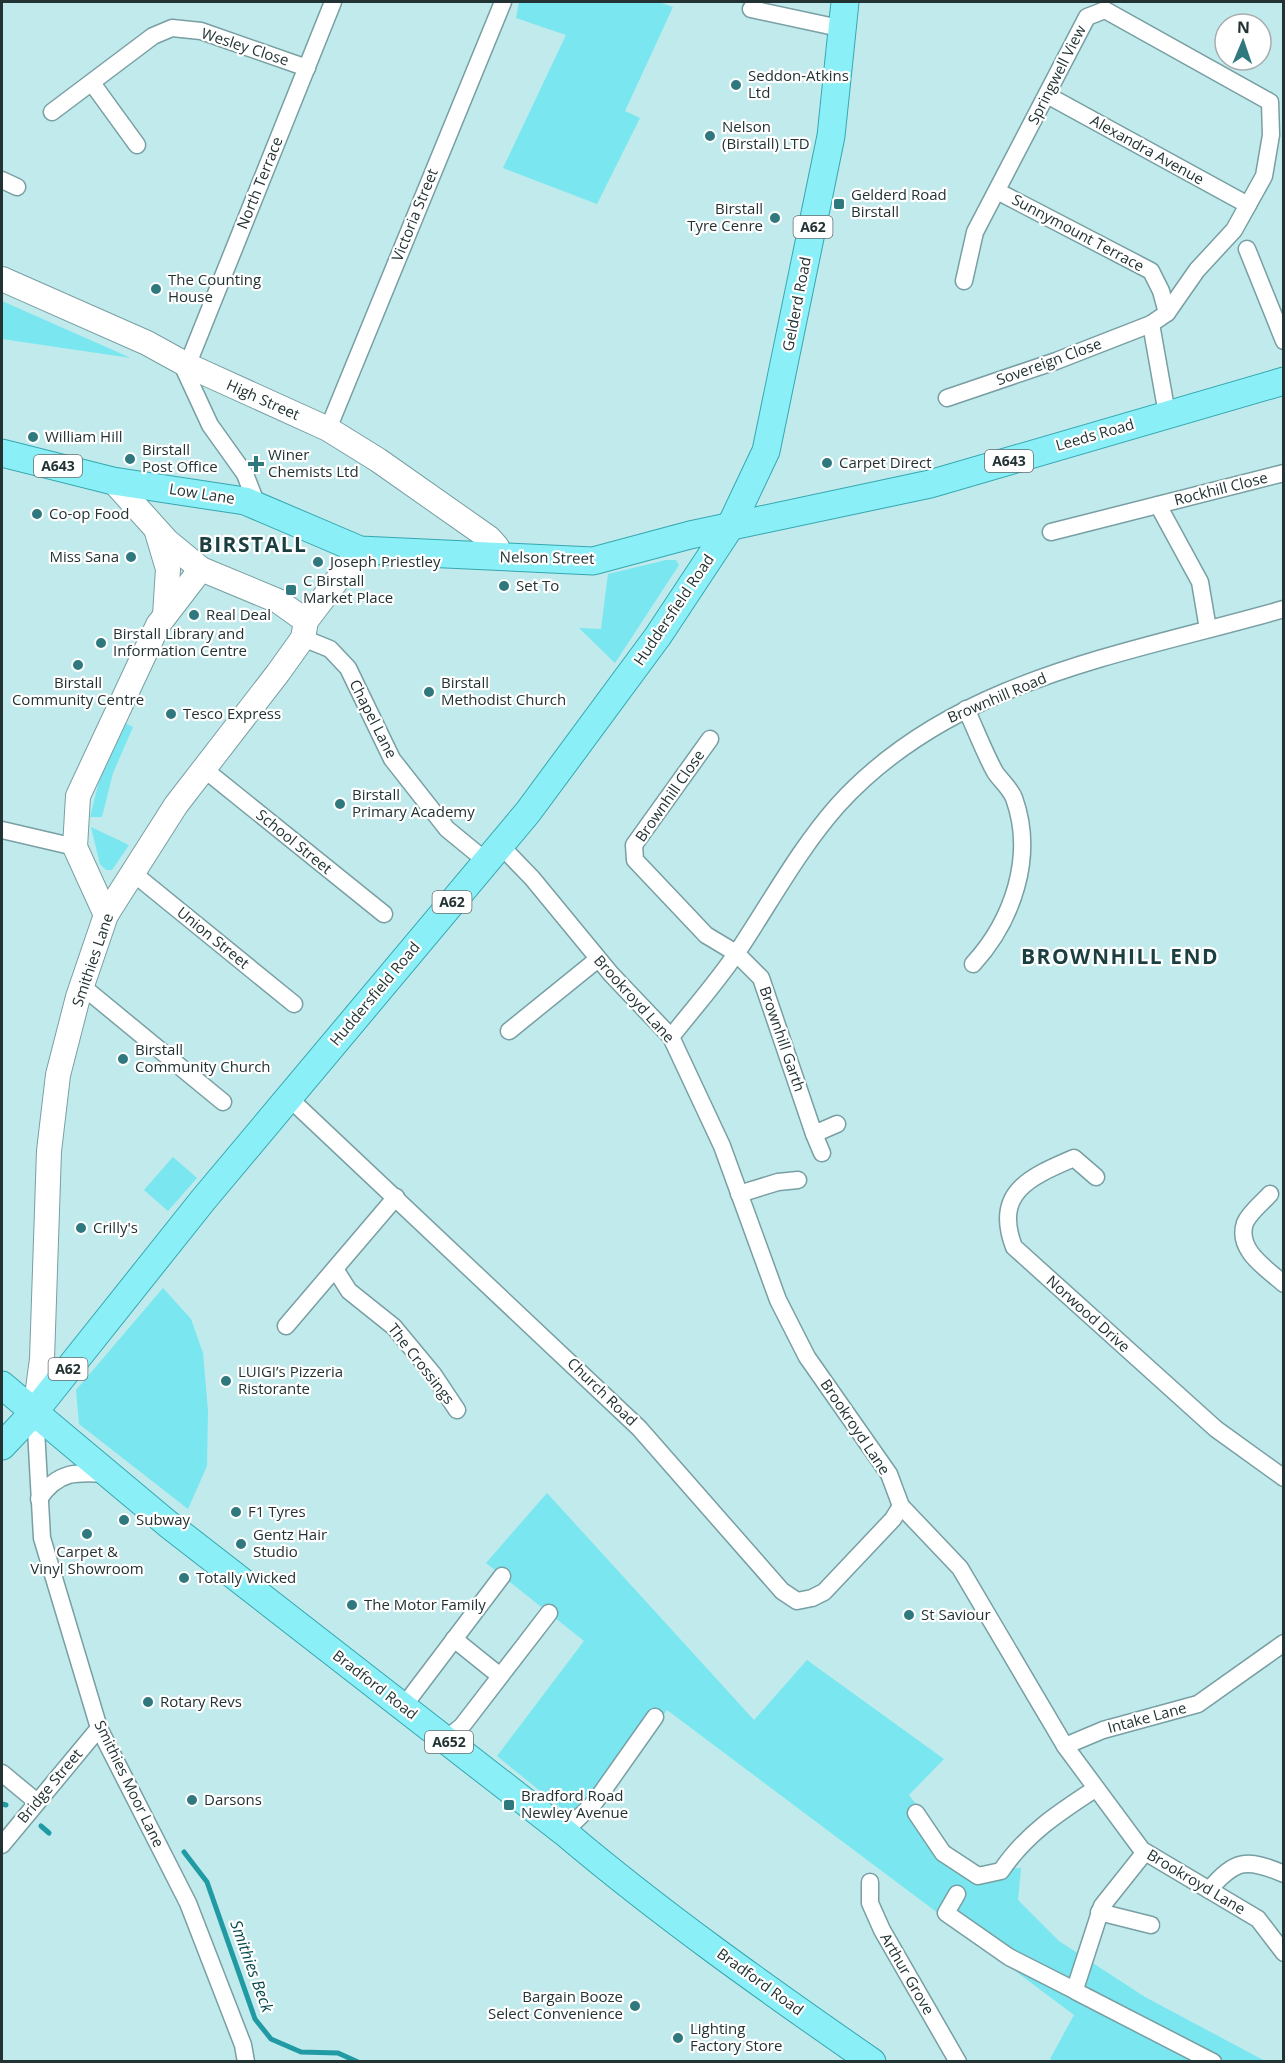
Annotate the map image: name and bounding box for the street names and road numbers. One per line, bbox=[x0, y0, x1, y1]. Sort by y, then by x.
street label: Springwell View bbox=[1022, 21, 1090, 128]
street label: Wesley Close bbox=[199, 22, 292, 70]
street label: Alexandra Avenue bbox=[1087, 110, 1208, 189]
street label: North Terrace bbox=[231, 134, 287, 232]
street label: Victoria Street bbox=[386, 165, 442, 264]
street label: Sunnymount Terrace bbox=[1009, 189, 1148, 275]
road number: A62 bbox=[794, 216, 832, 238]
street label: Gelderd Road bbox=[777, 255, 815, 353]
street label: Sovereign Close bbox=[993, 333, 1104, 389]
street label: High Street bbox=[224, 374, 303, 424]
street label: Leeds Road bbox=[1053, 413, 1136, 455]
road number: A643 bbox=[985, 450, 1033, 472]
road number: A643 bbox=[34, 455, 82, 477]
street label: Rockhill Close bbox=[1172, 467, 1270, 509]
street label: Low Lane bbox=[168, 478, 236, 508]
street label: Nelson Street bbox=[500, 546, 595, 568]
street label: Huddersfield Road bbox=[628, 550, 718, 669]
street label: Brownhill Road bbox=[944, 667, 1049, 727]
street label: Chapel Lane bbox=[345, 676, 402, 761]
street label: Brownhill Close bbox=[630, 745, 708, 845]
street label: School Street bbox=[252, 804, 337, 878]
road number: A62 bbox=[432, 891, 472, 913]
street label: Union Street bbox=[173, 902, 254, 973]
street label: Smithies Lane bbox=[67, 910, 117, 1009]
street label: Huddersfield Road bbox=[325, 937, 424, 1050]
street label: Brookroyd Lane bbox=[590, 950, 679, 1046]
street label: Brownhill Garth bbox=[756, 983, 810, 1094]
street label: Norwood Drive bbox=[1043, 1270, 1135, 1356]
street label: The Crossings bbox=[384, 1319, 460, 1408]
street label: Church Road bbox=[563, 1353, 642, 1430]
road number: A62 bbox=[48, 1358, 88, 1380]
street label: Brookroyd Lane bbox=[816, 1375, 895, 1478]
street label: Bradford Road bbox=[329, 1645, 422, 1724]
street label: Intake Lane bbox=[1105, 1697, 1188, 1737]
street label: Smithies Moor Lane bbox=[90, 1717, 169, 1850]
road number: A652 bbox=[425, 1731, 473, 1753]
street label: Bridge Street bbox=[12, 1744, 86, 1827]
street label: Brookroyd Lane bbox=[1144, 1844, 1249, 1918]
street label: Arthur Grove bbox=[876, 1929, 939, 2018]
street label: Bradford Road bbox=[713, 1943, 808, 2019]

